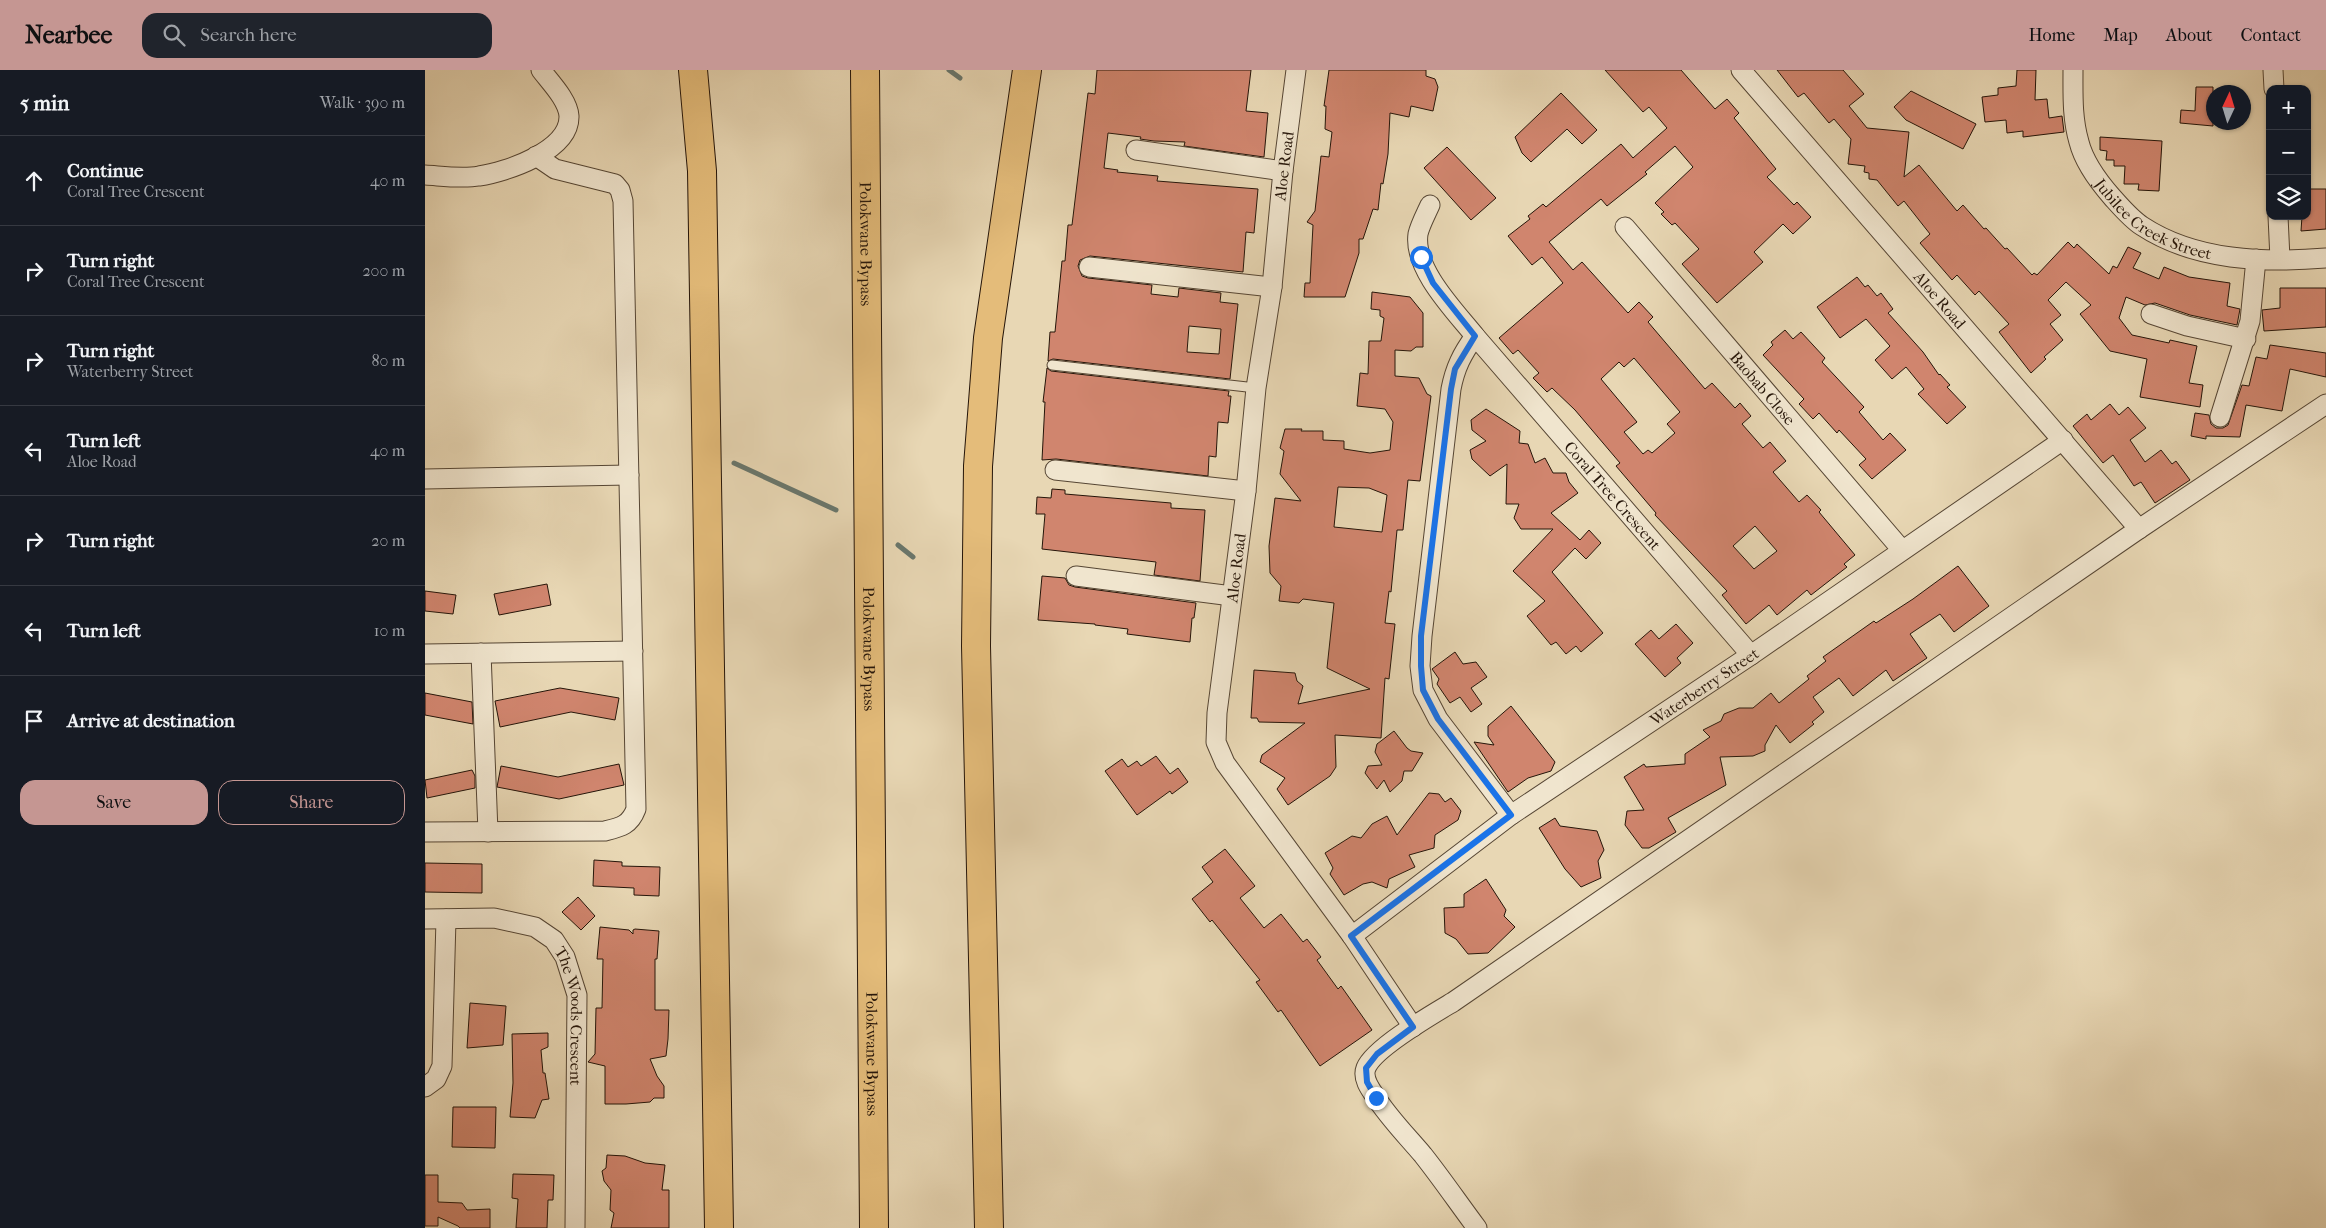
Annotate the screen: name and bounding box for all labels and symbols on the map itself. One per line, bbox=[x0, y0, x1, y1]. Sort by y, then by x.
north arrow bbox=[2206, 85, 2251, 130]
street label: Aloe Road bbox=[1270, 130, 1298, 203]
street label: Jubilee Creek Street bbox=[2090, 173, 2214, 263]
street label: Polokwane Bypass bbox=[856, 182, 876, 306]
route start bbox=[1410, 246, 1433, 269]
street label: Aloe Road bbox=[1909, 266, 1970, 332]
street label: Baobab Close bbox=[1726, 347, 1800, 429]
street label: Coral Tree Crescent bbox=[1561, 437, 1665, 554]
street label: Aloe Road bbox=[1222, 532, 1250, 605]
street label: Polokwane Bypass bbox=[860, 587, 879, 711]
street label: Waterberry Street bbox=[1645, 643, 1762, 730]
street label: The Woods Crescent bbox=[551, 943, 587, 1086]
street label: Polokwane Bypass bbox=[863, 992, 883, 1116]
route end bbox=[1365, 1087, 1388, 1110]

